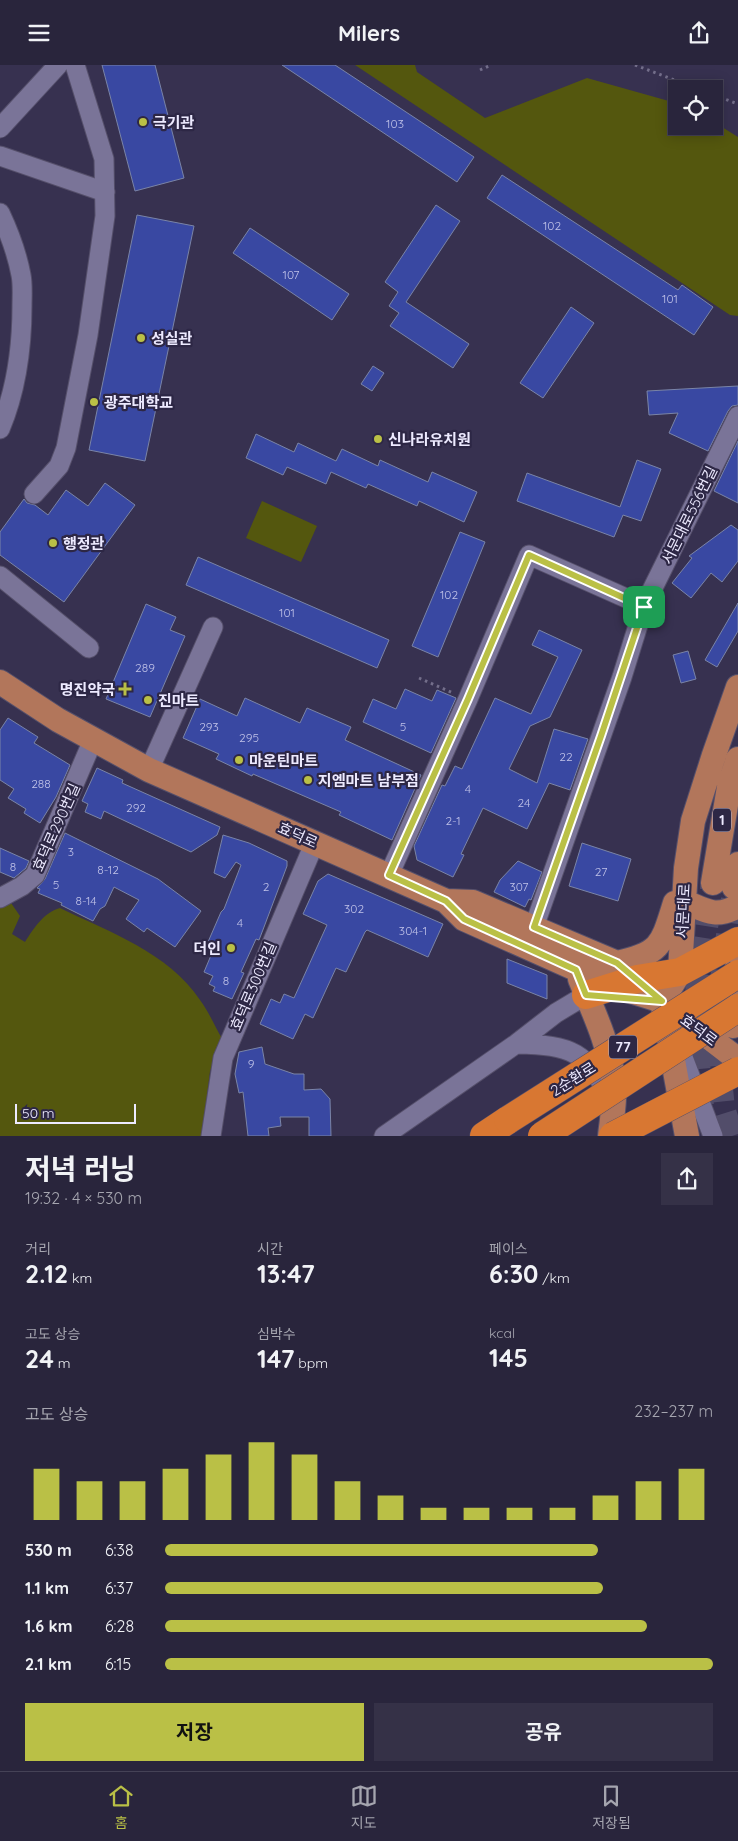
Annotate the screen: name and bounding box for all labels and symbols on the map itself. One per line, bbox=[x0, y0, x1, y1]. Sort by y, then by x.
place label: 극기관 bbox=[153, 113, 195, 132]
marker: 극기관 bbox=[137, 116, 149, 128]
house number: 103 bbox=[386, 116, 404, 131]
house number: 102 bbox=[543, 218, 561, 233]
house number: 107 bbox=[282, 267, 300, 282]
house number: 101 bbox=[662, 291, 678, 306]
place label: 성실관 bbox=[151, 329, 193, 348]
marker: 성실관 bbox=[135, 332, 147, 344]
place label: 광주대학교 bbox=[104, 393, 173, 412]
marker: 광주대학교 bbox=[88, 396, 100, 408]
place label: 신나라유치원 bbox=[388, 430, 471, 449]
marker: 신나라유치원 bbox=[372, 433, 384, 445]
street label: 서문대로556번길 bbox=[657, 463, 721, 567]
place label: 행정관 bbox=[63, 534, 105, 553]
marker: 행정관 bbox=[47, 537, 59, 549]
pin bbox=[623, 586, 665, 628]
house number: 102 bbox=[440, 587, 458, 602]
house number: 101 bbox=[279, 605, 295, 620]
house number: 289 bbox=[135, 660, 155, 675]
place label: 명진약국 bbox=[60, 680, 115, 699]
marker: 명진약국 bbox=[119, 683, 131, 695]
place label: 진마트 bbox=[158, 691, 200, 710]
marker: 진마트 bbox=[142, 694, 154, 706]
house number: 293 bbox=[199, 719, 219, 734]
house number: 5 bbox=[400, 719, 406, 734]
house number: 295 bbox=[239, 730, 259, 745]
house number: 22 bbox=[559, 749, 573, 764]
place label: 마운틴마트 bbox=[249, 751, 318, 770]
marker: 마운틴마트 bbox=[233, 754, 245, 766]
place label: 지엠마트 남부점 bbox=[318, 771, 419, 790]
marker: 지엠마트 남부점 bbox=[302, 774, 314, 786]
house number: 288 bbox=[31, 776, 51, 791]
street label: 효덕로290번길 bbox=[28, 780, 84, 874]
house number: 4 bbox=[465, 781, 471, 796]
house number: 24 bbox=[518, 795, 530, 810]
house number: 292 bbox=[126, 800, 146, 815]
road number: 1 bbox=[713, 809, 731, 831]
house number: 2-1 bbox=[445, 813, 461, 828]
street label: 효덕로 bbox=[275, 818, 321, 852]
house number: 3 bbox=[68, 844, 74, 859]
house number: 8 bbox=[10, 859, 16, 874]
house number: 8-12 bbox=[97, 862, 119, 877]
house number: 27 bbox=[595, 864, 607, 879]
house number: 5 bbox=[53, 877, 59, 892]
house number: 2 bbox=[263, 879, 270, 894]
house number: 307 bbox=[510, 879, 528, 894]
street label: 서문대로 bbox=[672, 883, 694, 939]
house number: 8-14 bbox=[75, 893, 97, 908]
house number: 302 bbox=[344, 901, 364, 916]
house number: 4 bbox=[237, 915, 243, 930]
house number: 304-1 bbox=[399, 923, 427, 938]
place label: 더인 bbox=[193, 939, 221, 958]
street label: 효덕로300번길 bbox=[226, 939, 280, 1033]
marker: 더인 bbox=[225, 942, 237, 954]
house number: 8 bbox=[223, 973, 229, 988]
street label: 효덕로 bbox=[677, 1010, 721, 1050]
road number: 77 bbox=[609, 1035, 637, 1059]
house number: 9 bbox=[248, 1056, 255, 1071]
street label: 2순환로 bbox=[547, 1058, 599, 1100]
scale bar bbox=[15, 1101, 136, 1124]

